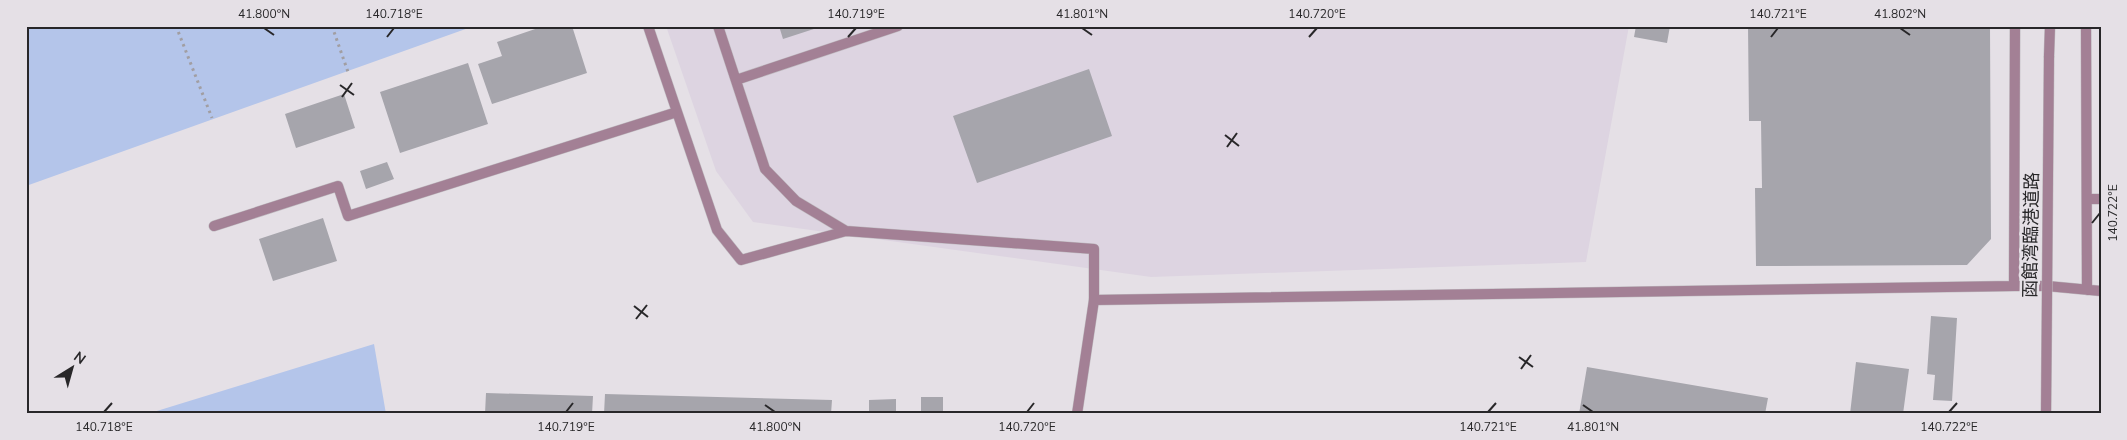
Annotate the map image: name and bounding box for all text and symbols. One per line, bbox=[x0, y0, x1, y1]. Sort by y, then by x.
text: 41.800°N bbox=[238, 6, 290, 22]
text: 140.718°E bbox=[365, 6, 423, 22]
text: 140.719°E bbox=[827, 6, 885, 22]
text: 41.801°N bbox=[1056, 6, 1108, 22]
text: 140.720°E bbox=[1288, 6, 1346, 22]
text: 140.721°E bbox=[1749, 6, 1807, 22]
text: 41.802°N bbox=[1874, 6, 1926, 22]
street label: 函館湾臨港道路 bbox=[2018, 172, 2044, 298]
text: 140.722°E bbox=[2105, 184, 2121, 242]
north arrow bbox=[48, 342, 98, 392]
text: N bbox=[70, 347, 89, 369]
text: 140.718°E bbox=[75, 419, 133, 435]
text: 140.719°E bbox=[537, 419, 595, 435]
text: 41.800°N bbox=[749, 419, 801, 435]
text: 140.720°E bbox=[998, 419, 1056, 435]
text: 140.721°E bbox=[1459, 419, 1517, 435]
text: 41.801°N bbox=[1567, 419, 1619, 435]
text: 140.722°E bbox=[1920, 419, 1978, 435]

